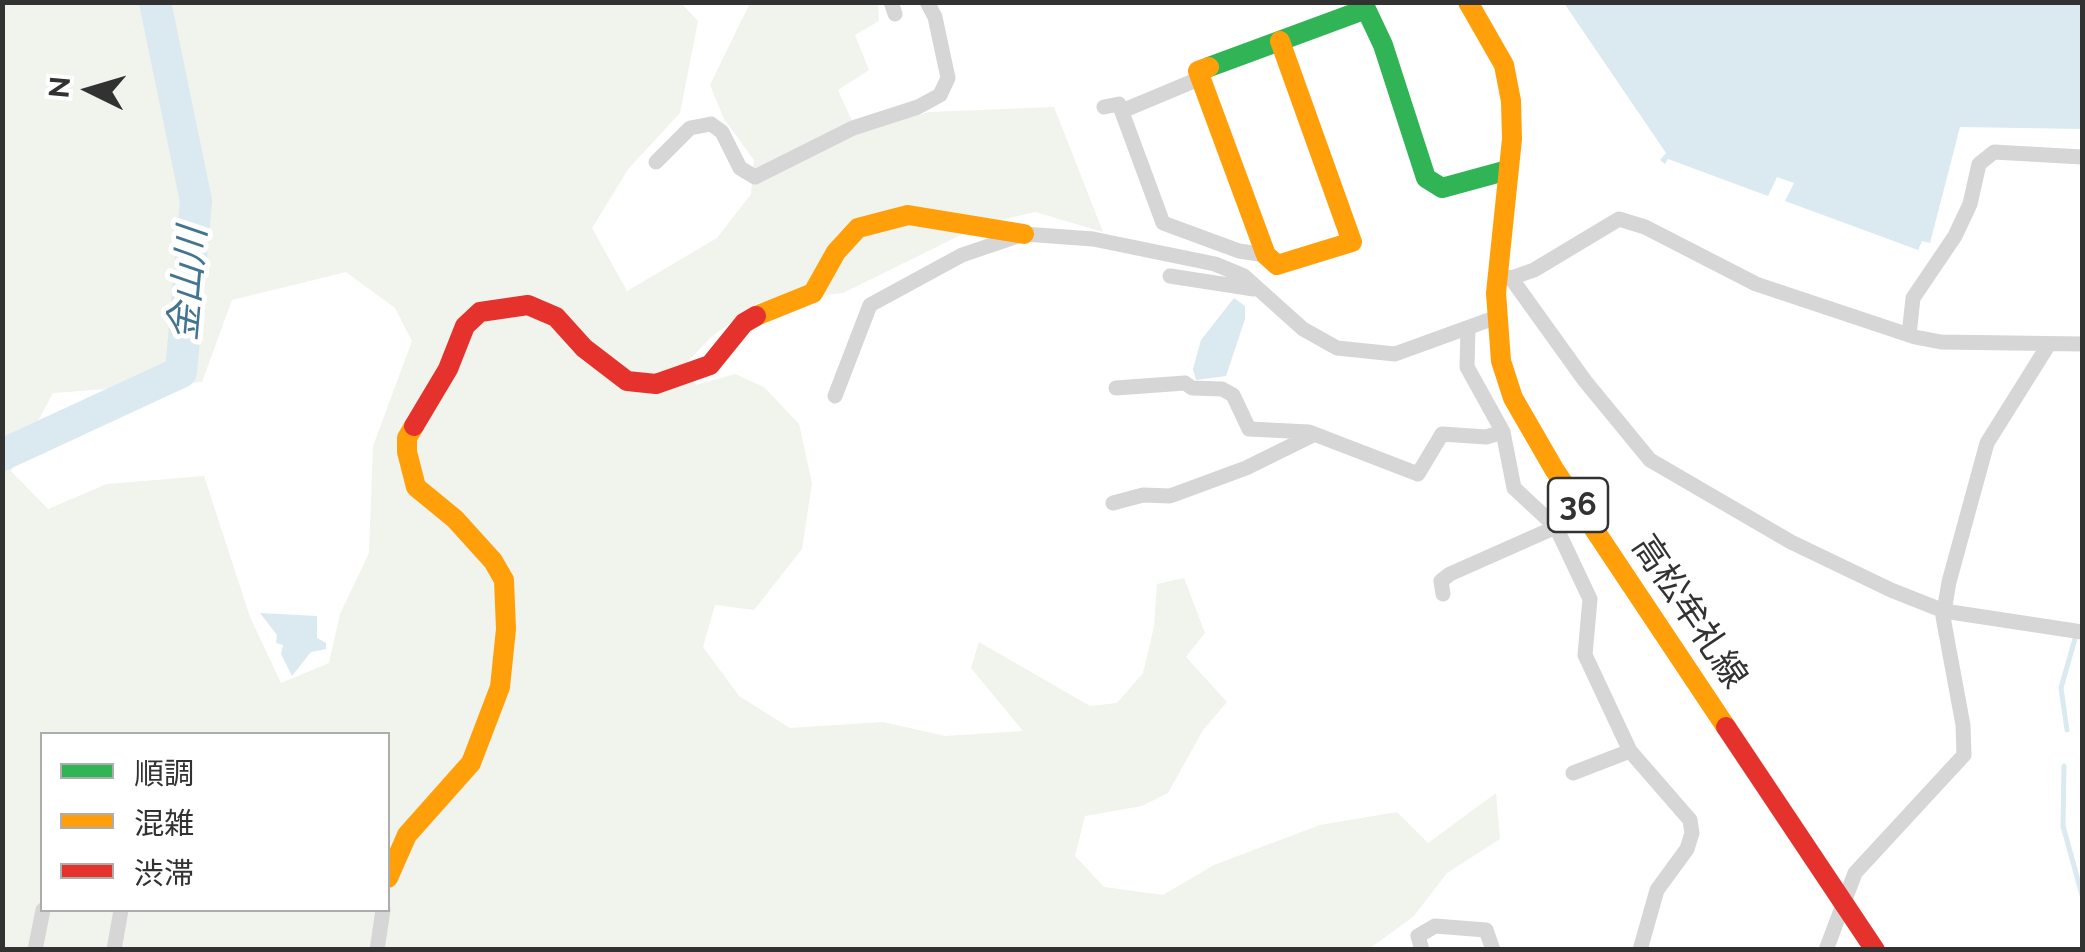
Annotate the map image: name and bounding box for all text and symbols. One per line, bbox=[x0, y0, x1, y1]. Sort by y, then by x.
north arrow bbox=[40, 40, 140, 140]
text: N bbox=[42, 75, 77, 99]
water label: 金山川 bbox=[161, 225, 217, 343]
road number: 36 bbox=[1548, 478, 1608, 532]
street label: 高松牟礼線 bbox=[1623, 528, 1755, 696]
legend bbox=[40, 732, 390, 912]
text: 順調 bbox=[134, 756, 194, 791]
text: 混雑 bbox=[134, 806, 194, 841]
text: 渋滞 bbox=[134, 856, 194, 891]

